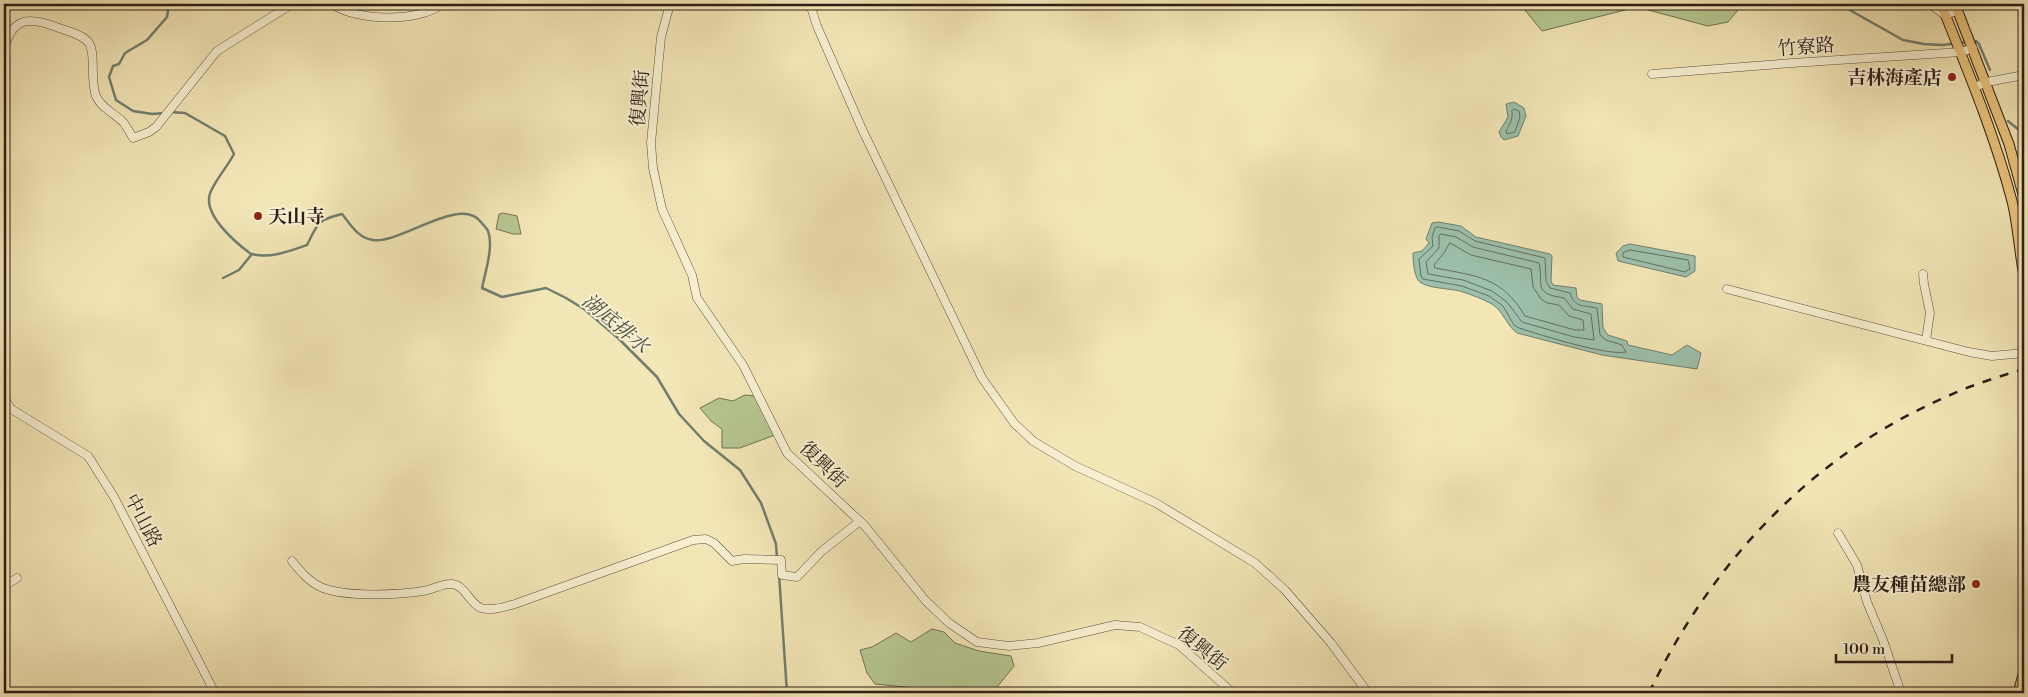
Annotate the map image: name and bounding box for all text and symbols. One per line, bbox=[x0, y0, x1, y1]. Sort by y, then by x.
street label: 竹寮路 bbox=[1777, 33, 1835, 61]
place label: 吉林海產店 bbox=[1847, 66, 1942, 90]
street label: 復興街 bbox=[626, 69, 654, 128]
marker: 吉林海產店 bbox=[1946, 71, 1958, 83]
place label: 天山寺 bbox=[268, 205, 325, 229]
marker: 天山寺 bbox=[252, 210, 264, 222]
water label: 湖底排水 bbox=[576, 289, 655, 361]
street label: 復興街 bbox=[794, 436, 852, 493]
street label: 中山路 bbox=[119, 490, 167, 551]
place label: 農友種苗總部 bbox=[1852, 573, 1966, 597]
marker: 農友種苗總部 bbox=[1970, 578, 1982, 590]
street label: 復興街 bbox=[1173, 622, 1232, 676]
scale bar bbox=[1836, 632, 1952, 664]
text: 100 m bbox=[1843, 640, 1885, 659]

